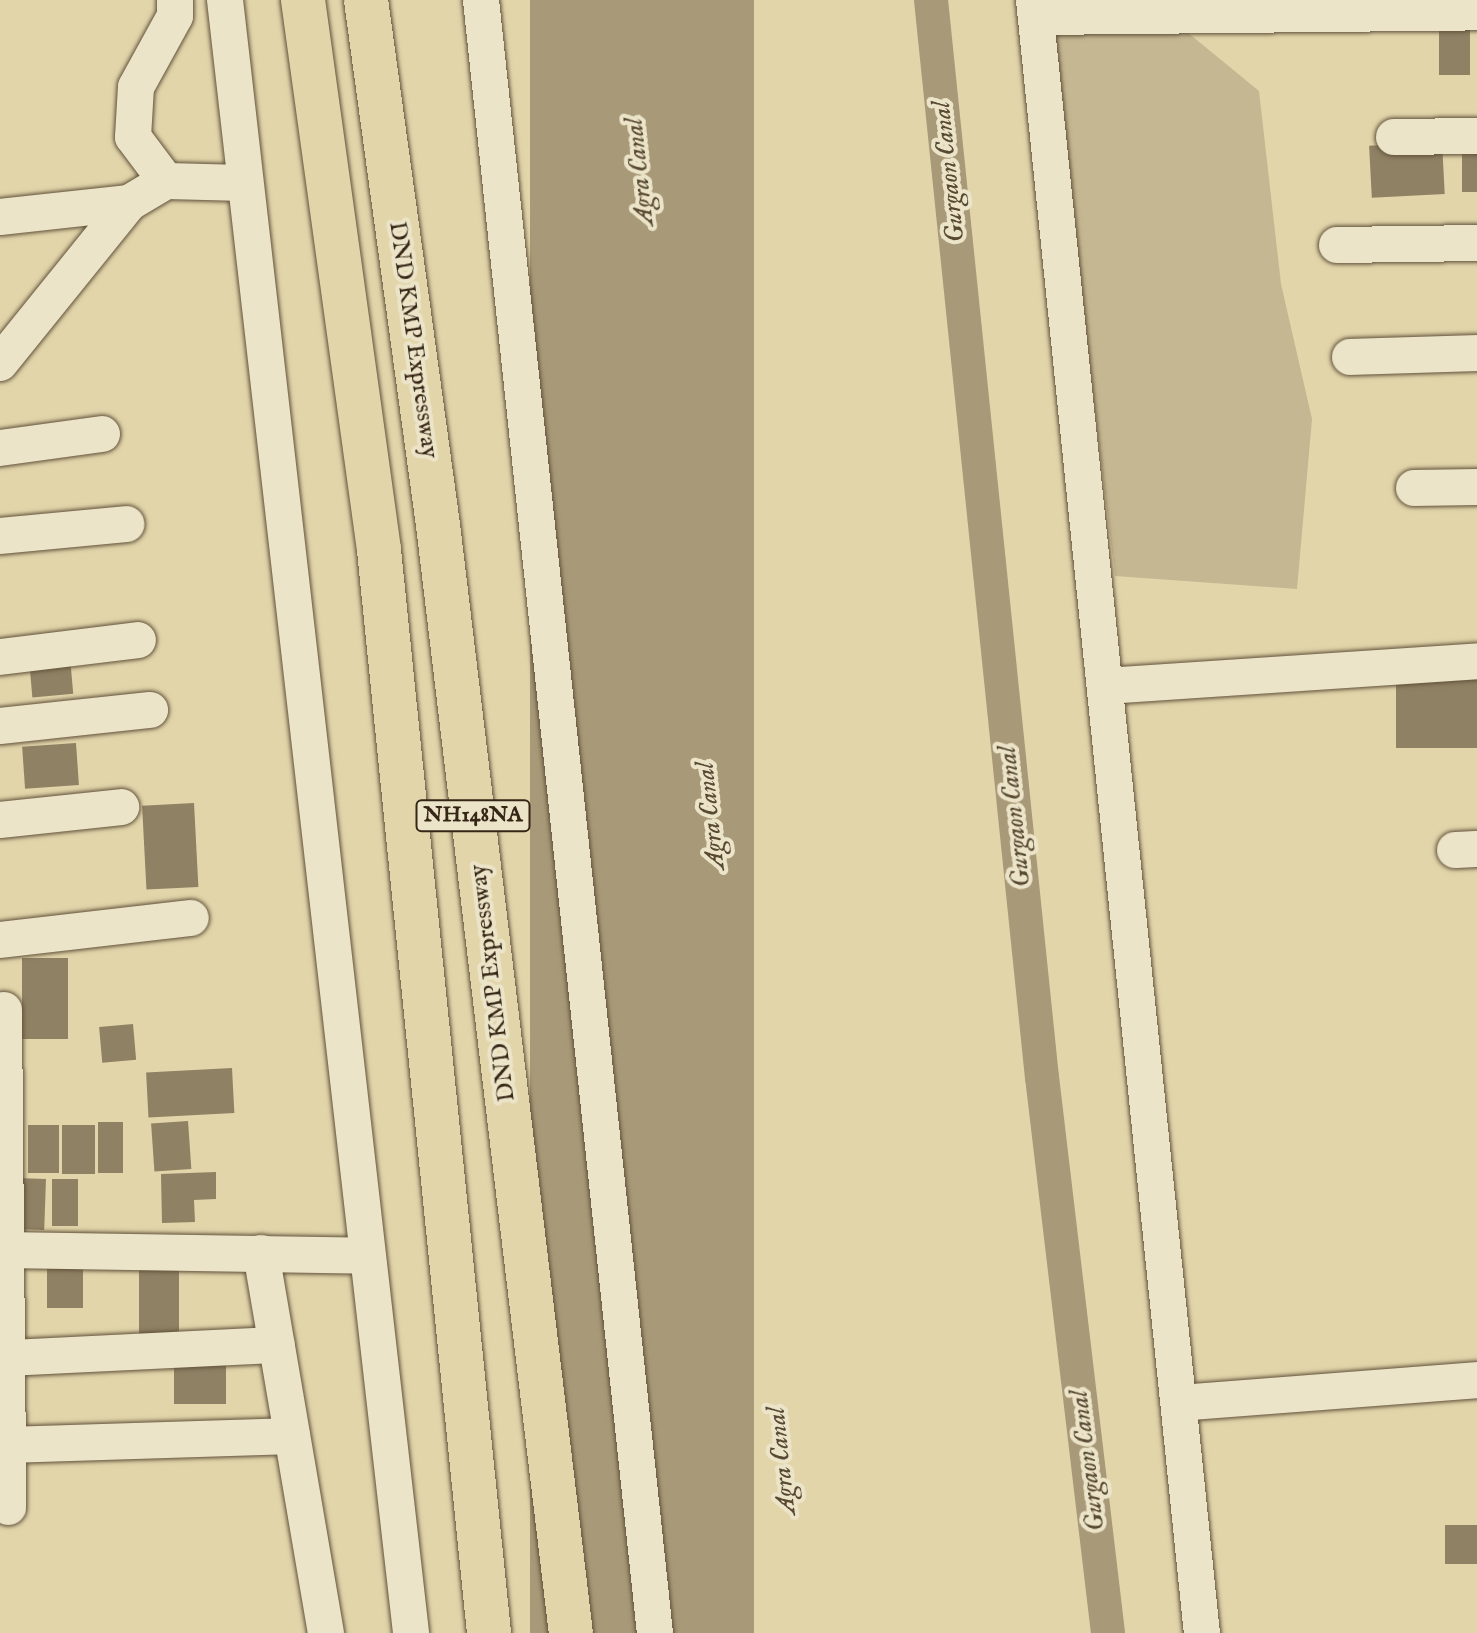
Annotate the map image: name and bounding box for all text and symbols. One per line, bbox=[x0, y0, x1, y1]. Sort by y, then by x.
water label: Gurgaon Canal bbox=[926, 100, 972, 244]
water label: Agra Canal bbox=[619, 117, 661, 227]
street label: DND KMP Expressway bbox=[382, 220, 444, 460]
water label: Gurgaon Canal bbox=[992, 745, 1038, 889]
water label: Agra Canal bbox=[690, 761, 732, 871]
road number: NH148NA bbox=[415, 798, 531, 834]
street label: DND KMP Expressway bbox=[464, 863, 522, 1103]
water label: Gurgaon Canal bbox=[1064, 1389, 1112, 1533]
water label: Agra Canal bbox=[761, 1406, 803, 1516]

